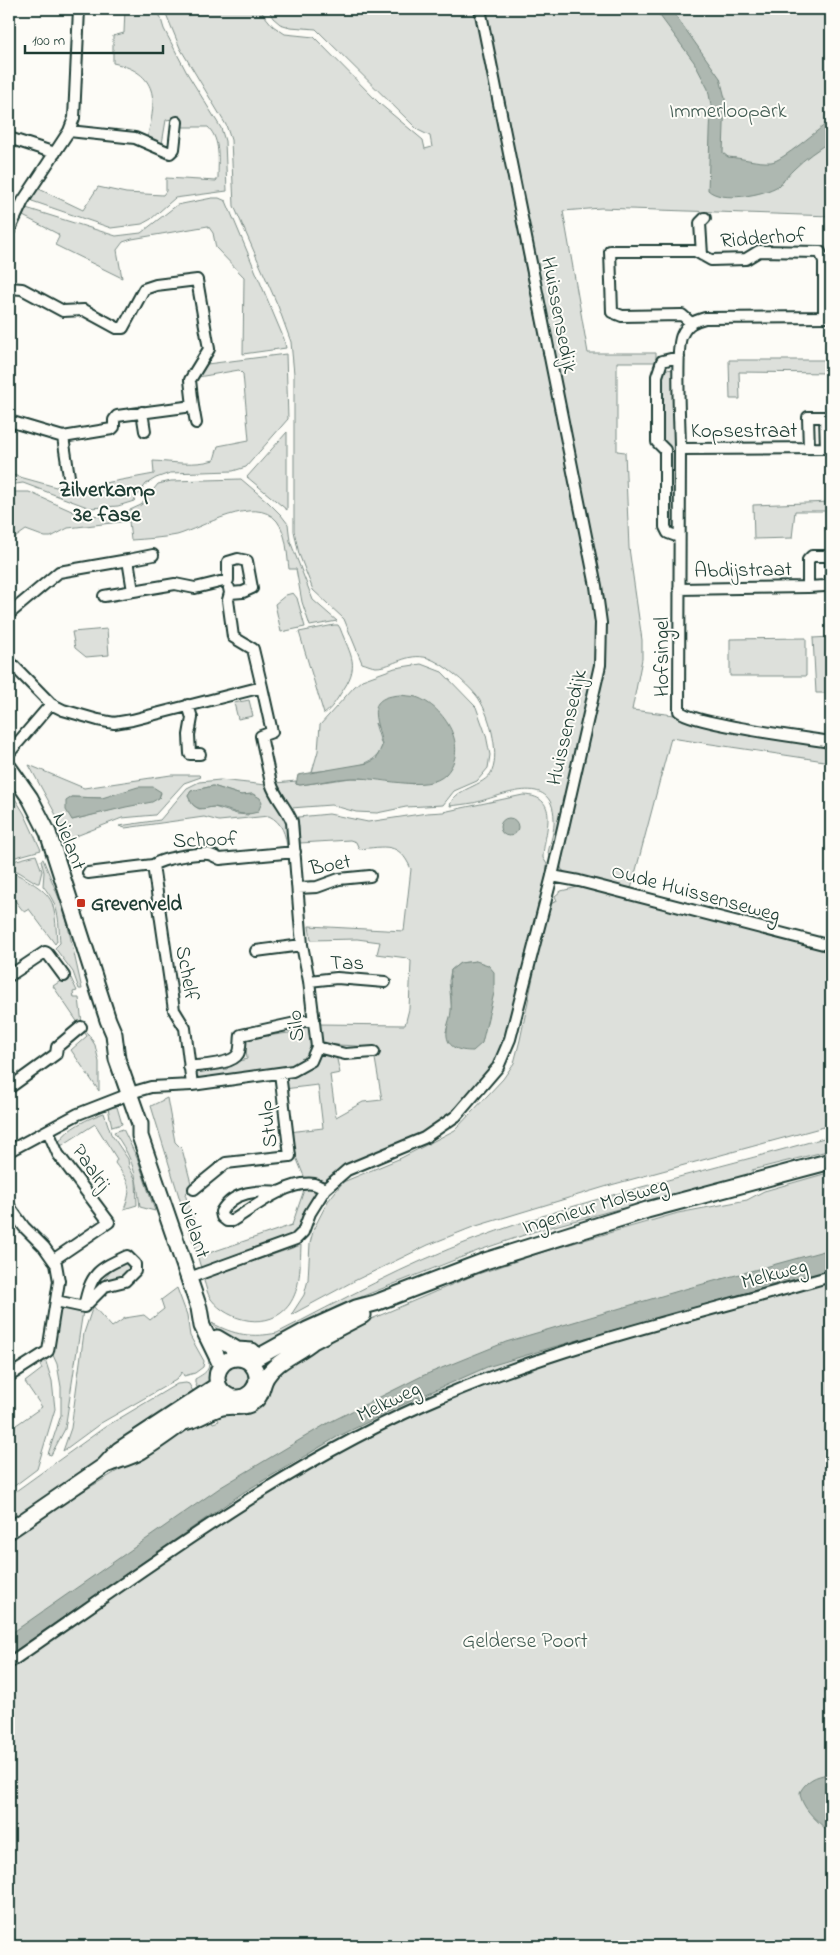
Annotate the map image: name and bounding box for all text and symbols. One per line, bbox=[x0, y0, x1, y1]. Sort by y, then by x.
scale bar bbox=[25, 22, 162, 54]
text: 100 m bbox=[32, 30, 65, 52]
park label: Immerloopark bbox=[669, 97, 787, 127]
street label: Ridderhof bbox=[719, 221, 807, 257]
street label: Huissensedijk bbox=[532, 255, 584, 377]
street label: Kopsestraat bbox=[691, 417, 797, 447]
district label: Zilverkamp 3e fase bbox=[59, 475, 155, 532]
street label: Abdijstraat bbox=[694, 555, 792, 587]
street label: Hofsingel bbox=[648, 617, 680, 697]
street label: Huissensedijk bbox=[540, 666, 596, 788]
street label: Nielant bbox=[43, 809, 93, 875]
street label: Schoof bbox=[172, 825, 238, 857]
street label: Boet bbox=[306, 847, 354, 885]
street label: Oude Huissenseweg bbox=[607, 857, 783, 933]
place label: Grevenveld bbox=[91, 890, 182, 920]
marker: Grevenveld bbox=[75, 897, 87, 909]
street label: Schelf bbox=[166, 943, 206, 1004]
street label: Tas bbox=[330, 949, 364, 979]
street label: Silo bbox=[280, 1008, 314, 1043]
street label: Stulp bbox=[251, 1098, 287, 1149]
street label: Paalrij bbox=[63, 1138, 118, 1199]
street label: Ingenieur Molsweg bbox=[519, 1170, 673, 1245]
street label: Nielant bbox=[169, 1197, 217, 1263]
street label: Melkweg bbox=[738, 1252, 812, 1300]
street label: Melkweg bbox=[352, 1375, 427, 1433]
park label: Gelderse Poort bbox=[462, 1627, 588, 1657]

